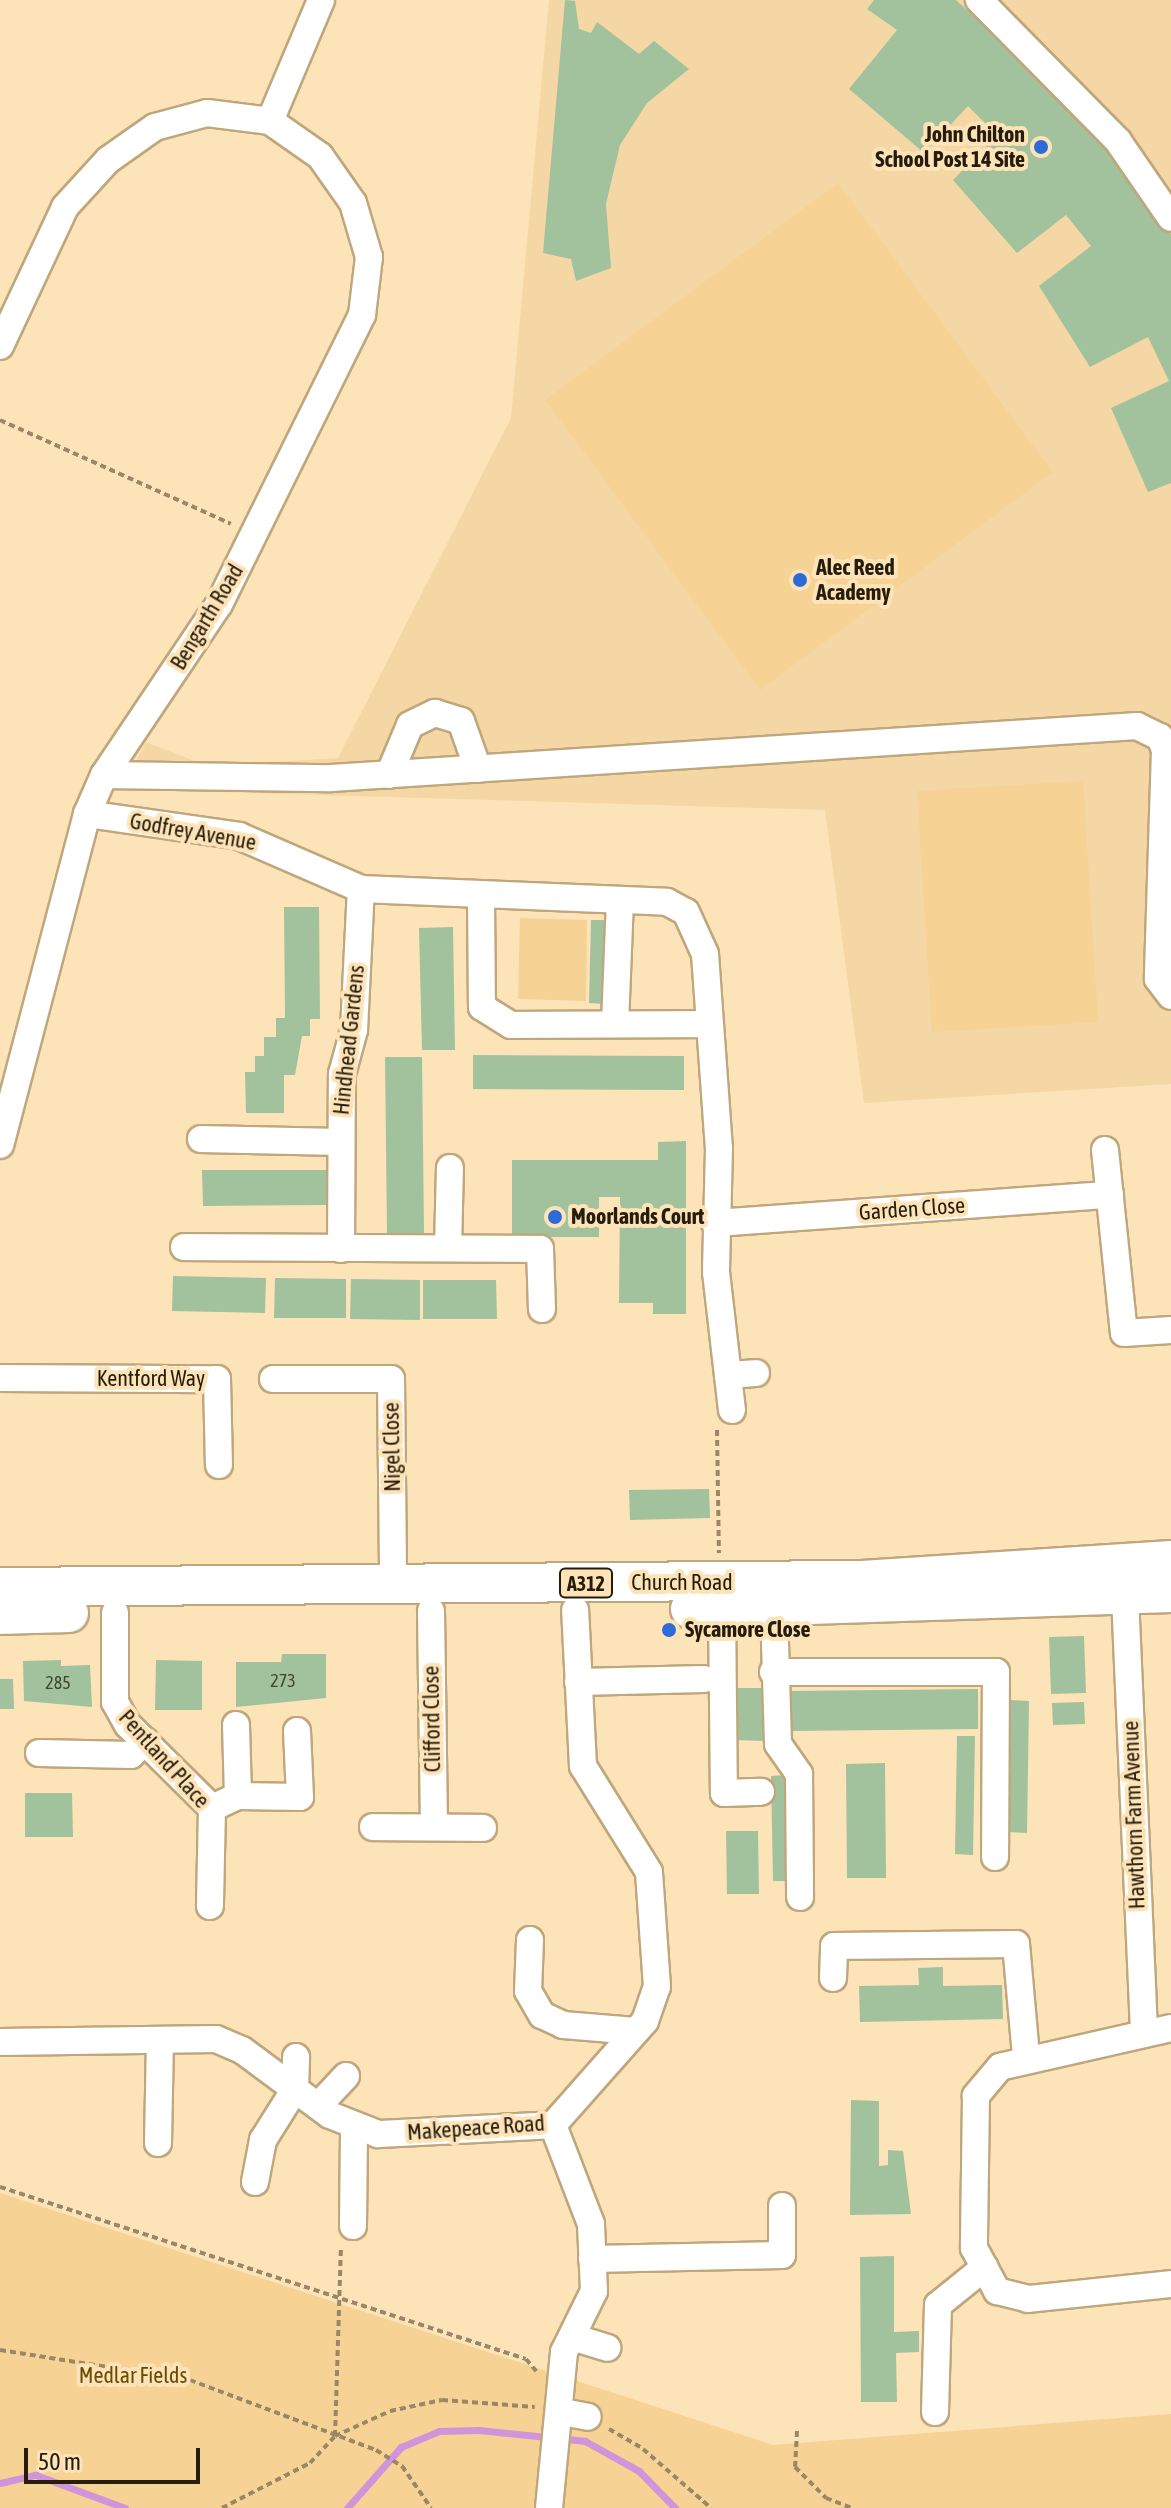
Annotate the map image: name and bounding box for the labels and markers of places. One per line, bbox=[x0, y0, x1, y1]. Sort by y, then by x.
place label: John Chilton School Post 14 Site bbox=[875, 121, 1025, 172]
marker: John Chilton School Post 14 Site bbox=[1032, 138, 1050, 156]
place label: Alec Reed Academy bbox=[816, 554, 895, 606]
marker: Alec Reed Academy bbox=[791, 571, 809, 589]
place label: Moorlands Court bbox=[571, 1204, 704, 1230]
marker: Moorlands Court bbox=[546, 1208, 564, 1226]
place label: Sycamore Close bbox=[685, 1617, 811, 1643]
marker: Sycamore Close bbox=[660, 1621, 678, 1639]

